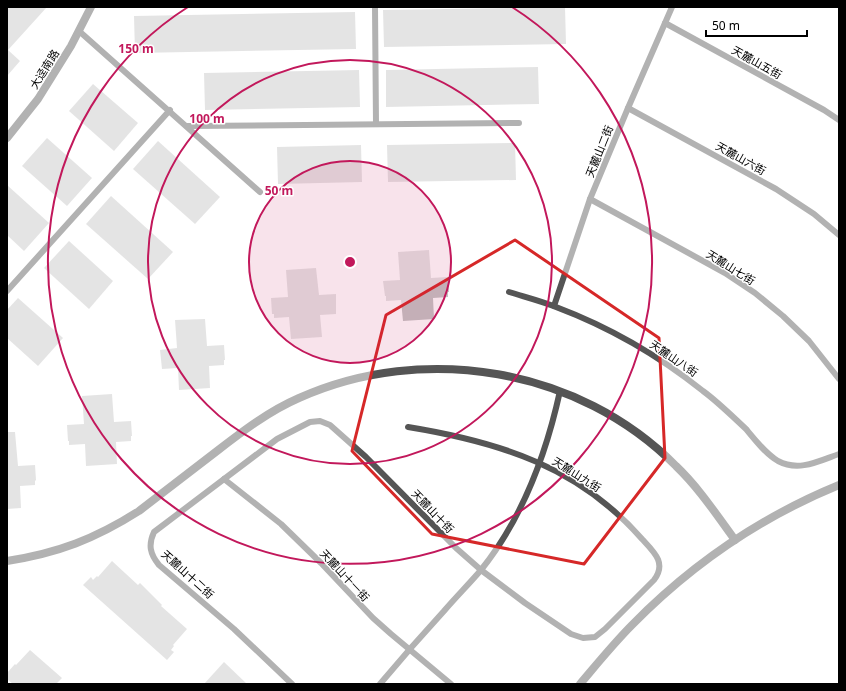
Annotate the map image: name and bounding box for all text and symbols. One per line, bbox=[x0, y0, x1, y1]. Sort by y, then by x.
scale bar bbox=[706, 12, 807, 38]
text: 50 m bbox=[712, 17, 740, 34]
text: 150 m bbox=[118, 40, 154, 57]
street label: 天麓山五街 bbox=[729, 42, 785, 82]
street label: 大迳南路 bbox=[26, 46, 62, 92]
text: 100 m bbox=[189, 110, 225, 127]
street label: 天麓山二街 bbox=[582, 123, 616, 179]
street label: 天麓山六街 bbox=[713, 138, 769, 178]
text: 50 m bbox=[265, 182, 293, 199]
street label: 天麓山七街 bbox=[704, 246, 758, 288]
centre of rings bbox=[343, 255, 357, 269]
street label: 天麓山八街 bbox=[647, 336, 701, 380]
street label: 天麓山九街 bbox=[550, 453, 604, 495]
street label: 天麓山十街 bbox=[409, 486, 457, 536]
street label: 天麓山十二街 bbox=[158, 546, 218, 602]
street label: 天麓山十一街 bbox=[317, 546, 373, 604]

